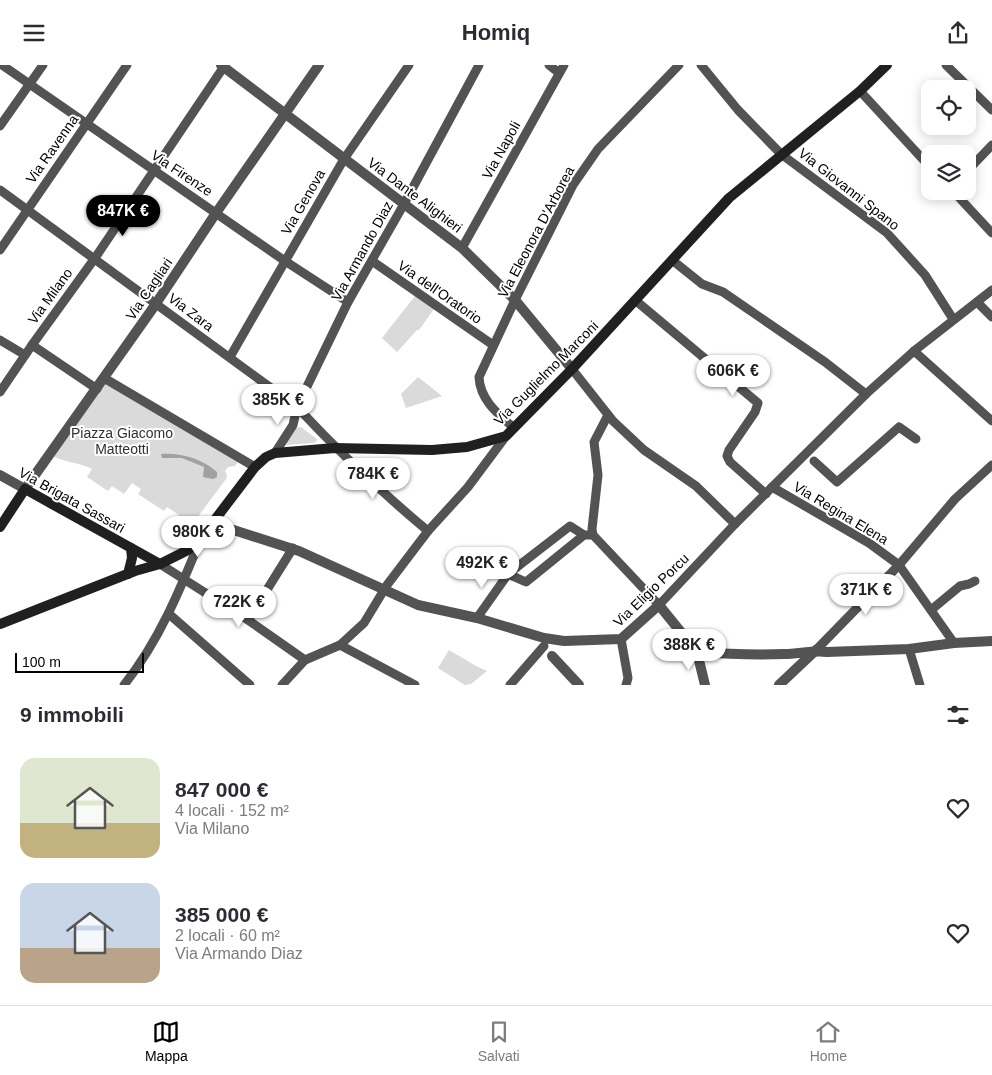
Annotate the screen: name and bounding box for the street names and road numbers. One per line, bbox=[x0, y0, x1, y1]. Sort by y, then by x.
street label: Via Ravenna bbox=[23, 112, 82, 186]
street label: Via Napoli bbox=[479, 118, 523, 182]
street label: Via Giovanni Spano bbox=[795, 145, 903, 233]
street label: Via Firenze bbox=[148, 147, 216, 199]
street label: Via Dante Alighieri bbox=[365, 154, 465, 236]
street label: Via Eleonora D'Arborea bbox=[495, 163, 578, 300]
street label: Via Genova bbox=[278, 166, 328, 238]
street label: Via Armando Diaz bbox=[328, 198, 396, 304]
street label: Via Cagliari bbox=[122, 255, 176, 323]
street label: Via dell'Oratorio bbox=[395, 257, 485, 327]
street label: Via Milano bbox=[24, 265, 76, 327]
street label: Via Zara bbox=[165, 290, 217, 334]
street label: Via Guglielmo Marconi bbox=[491, 318, 601, 428]
street label: Via Brigata Sassari bbox=[16, 464, 128, 536]
street label: Via Regina Elena bbox=[791, 478, 892, 548]
street label: Via Eligio Porcu bbox=[610, 550, 692, 630]

